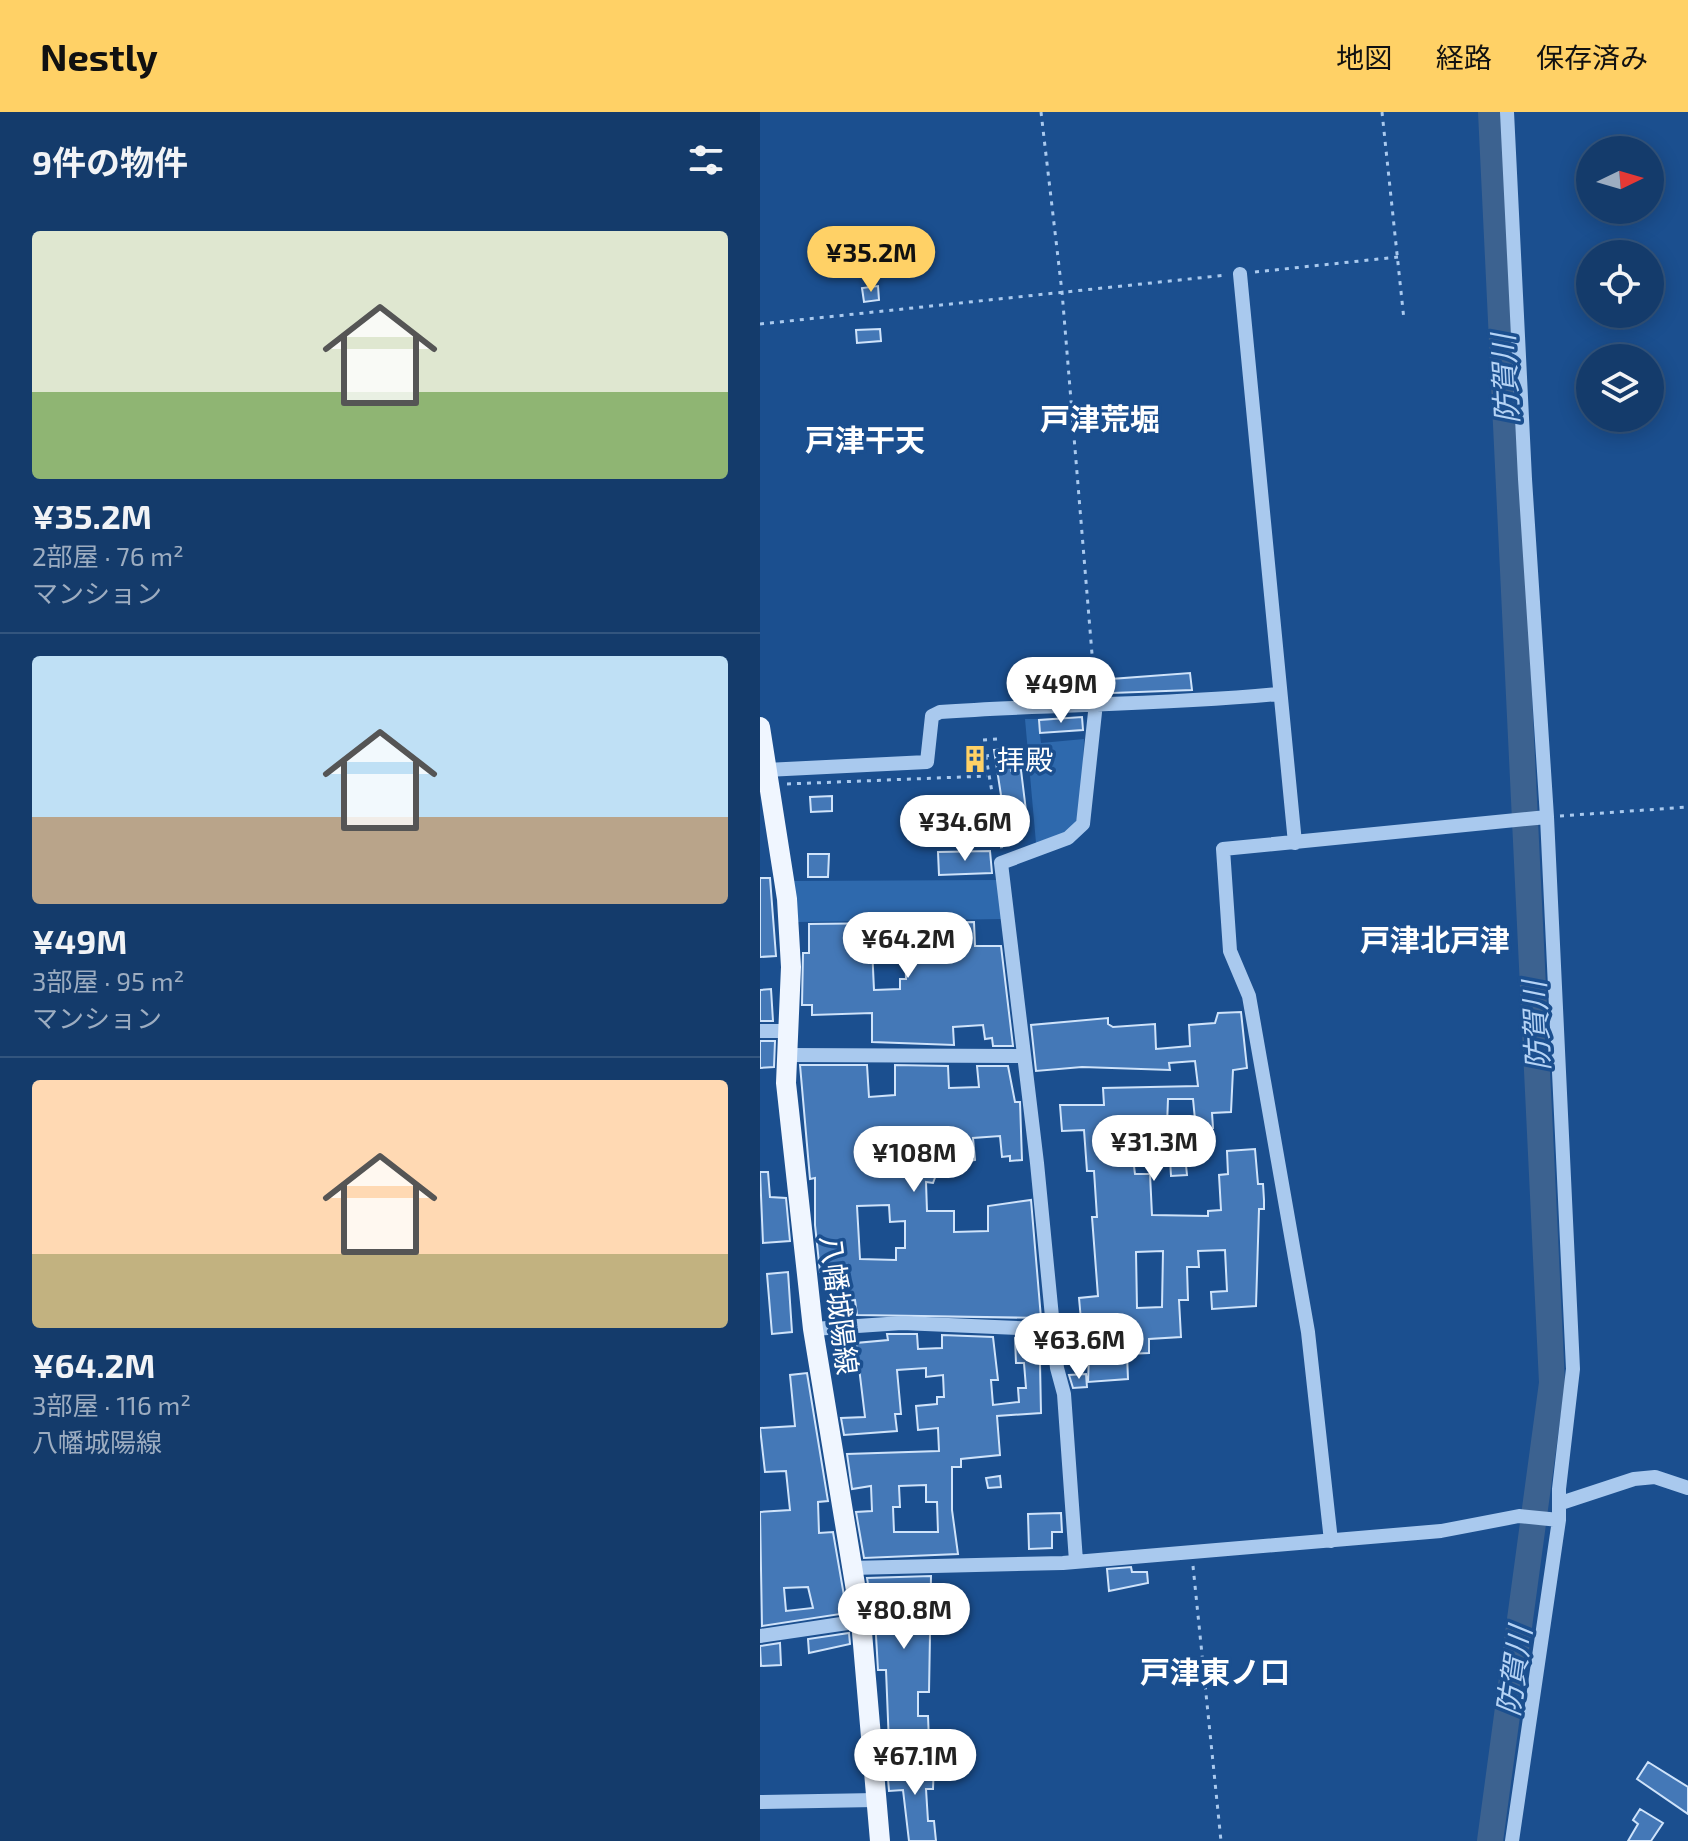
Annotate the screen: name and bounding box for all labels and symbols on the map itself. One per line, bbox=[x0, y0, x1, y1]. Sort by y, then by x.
north arrow bbox=[1576, 136, 1664, 224]
pin: ¥35.2M bbox=[806, 226, 936, 294]
water label: 防賀川 bbox=[1484, 330, 1524, 425]
district label: 戸津荒堀 bbox=[1040, 400, 1160, 436]
district label: 戸津干天 bbox=[805, 421, 925, 457]
pin: ¥49M bbox=[1014, 657, 1108, 725]
place label: 拝殿 bbox=[997, 742, 1053, 776]
building icon: 拝殿 bbox=[960, 744, 990, 774]
pin: ¥34.6M bbox=[900, 795, 1030, 863]
pin: ¥64.2M bbox=[843, 912, 973, 980]
district label: 戸津北戸津 bbox=[1360, 921, 1510, 957]
water label: 防賀川 bbox=[1515, 977, 1555, 1072]
pin: ¥31.3M bbox=[1089, 1115, 1219, 1183]
pin: ¥108M bbox=[858, 1126, 970, 1194]
street label: 八幡城陽線 bbox=[815, 1233, 865, 1377]
pin: ¥63.6M bbox=[1014, 1313, 1144, 1381]
pin: ¥80.8M bbox=[839, 1583, 969, 1651]
water label: 防賀川 bbox=[1489, 1621, 1538, 1718]
district label: 戸津東ノ口 bbox=[1140, 1653, 1290, 1689]
pin: ¥67.1M bbox=[850, 1729, 980, 1797]

